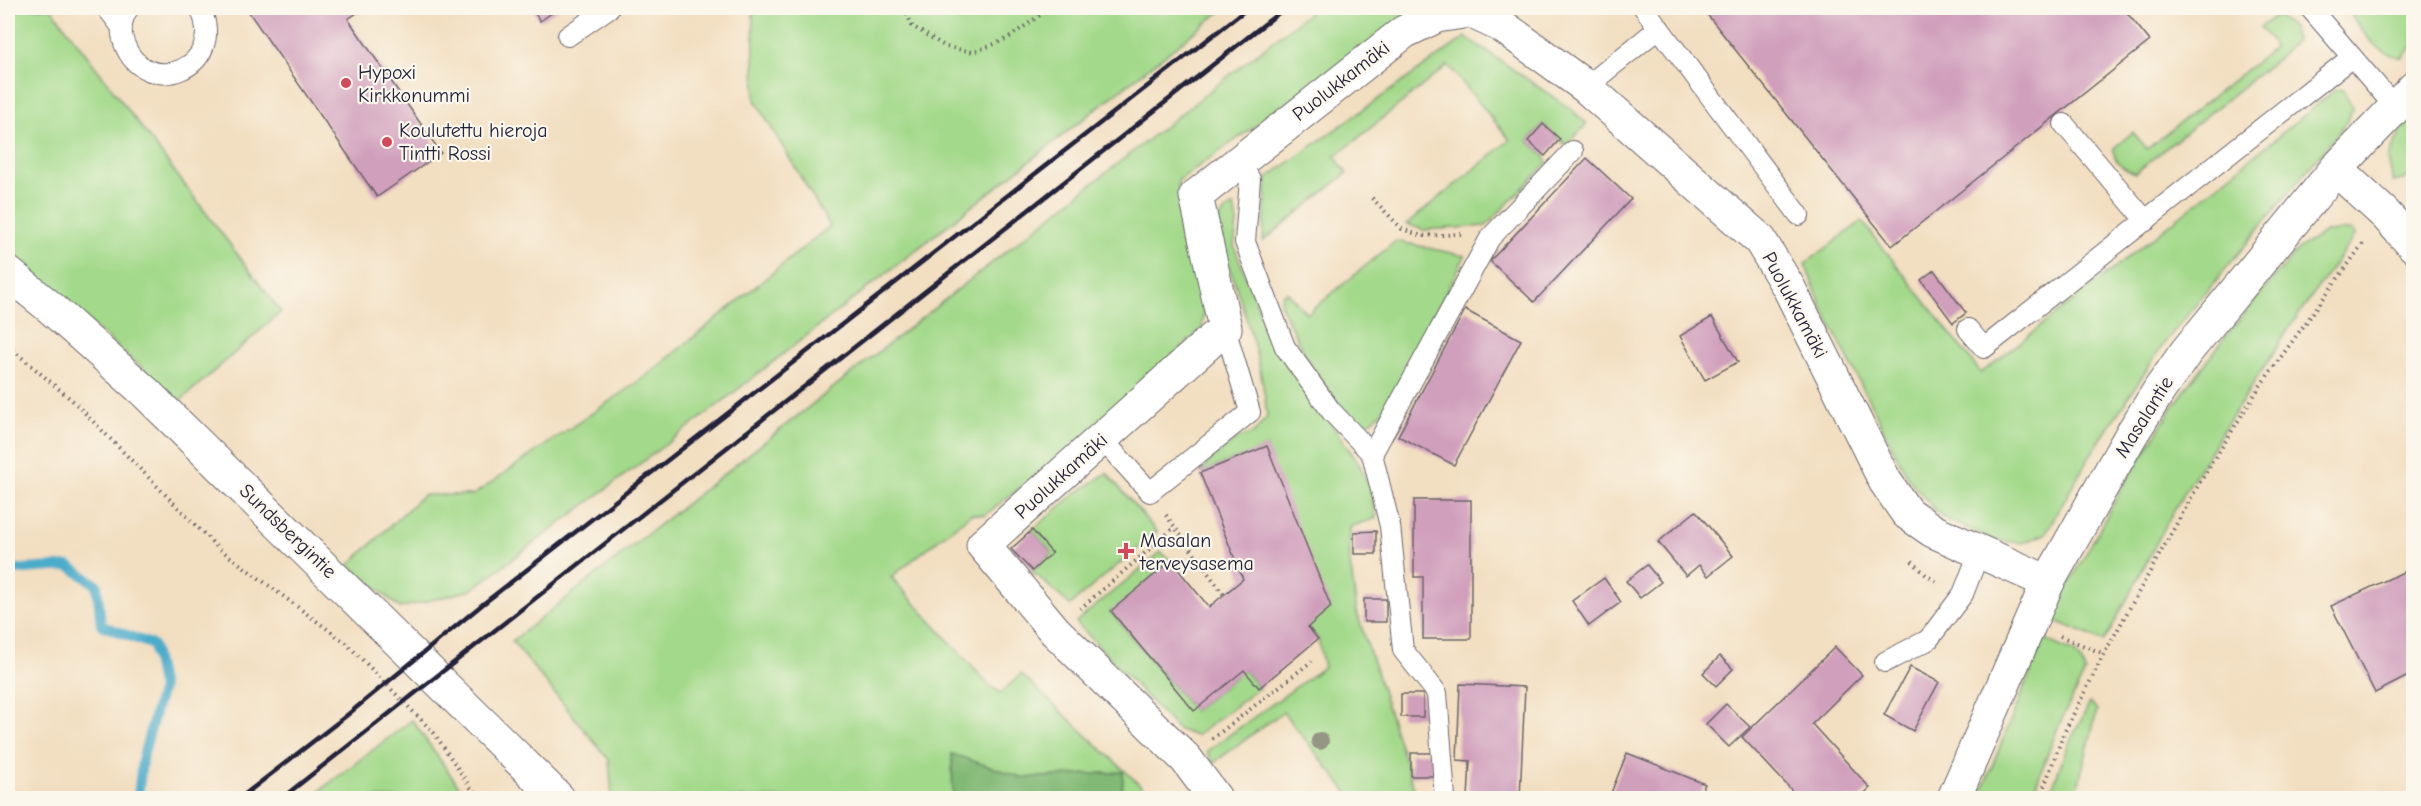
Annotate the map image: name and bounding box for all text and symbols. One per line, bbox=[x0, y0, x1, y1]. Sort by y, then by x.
street label: Puolukkamäki bbox=[1288, 36, 1394, 126]
place label: Hypoxi Kirkkonummi bbox=[358, 61, 470, 107]
marker: Hypoxi Kirkkonummi bbox=[339, 76, 353, 90]
place label: Koulutettu hieroja Tintti Rossi bbox=[399, 119, 548, 165]
marker: Koulutettu hieroja Tintti Rossi bbox=[380, 135, 394, 149]
street label: Puolukkamäki bbox=[1757, 248, 1833, 362]
street label: Masalantie bbox=[2110, 372, 2178, 462]
street label: Puolukkamäki bbox=[1010, 428, 1112, 524]
street label: Sundsbergintie bbox=[235, 479, 341, 583]
place label: Masalan terveysasema bbox=[1139, 529, 1254, 575]
marker: Masalan terveysasema bbox=[1117, 542, 1135, 560]

